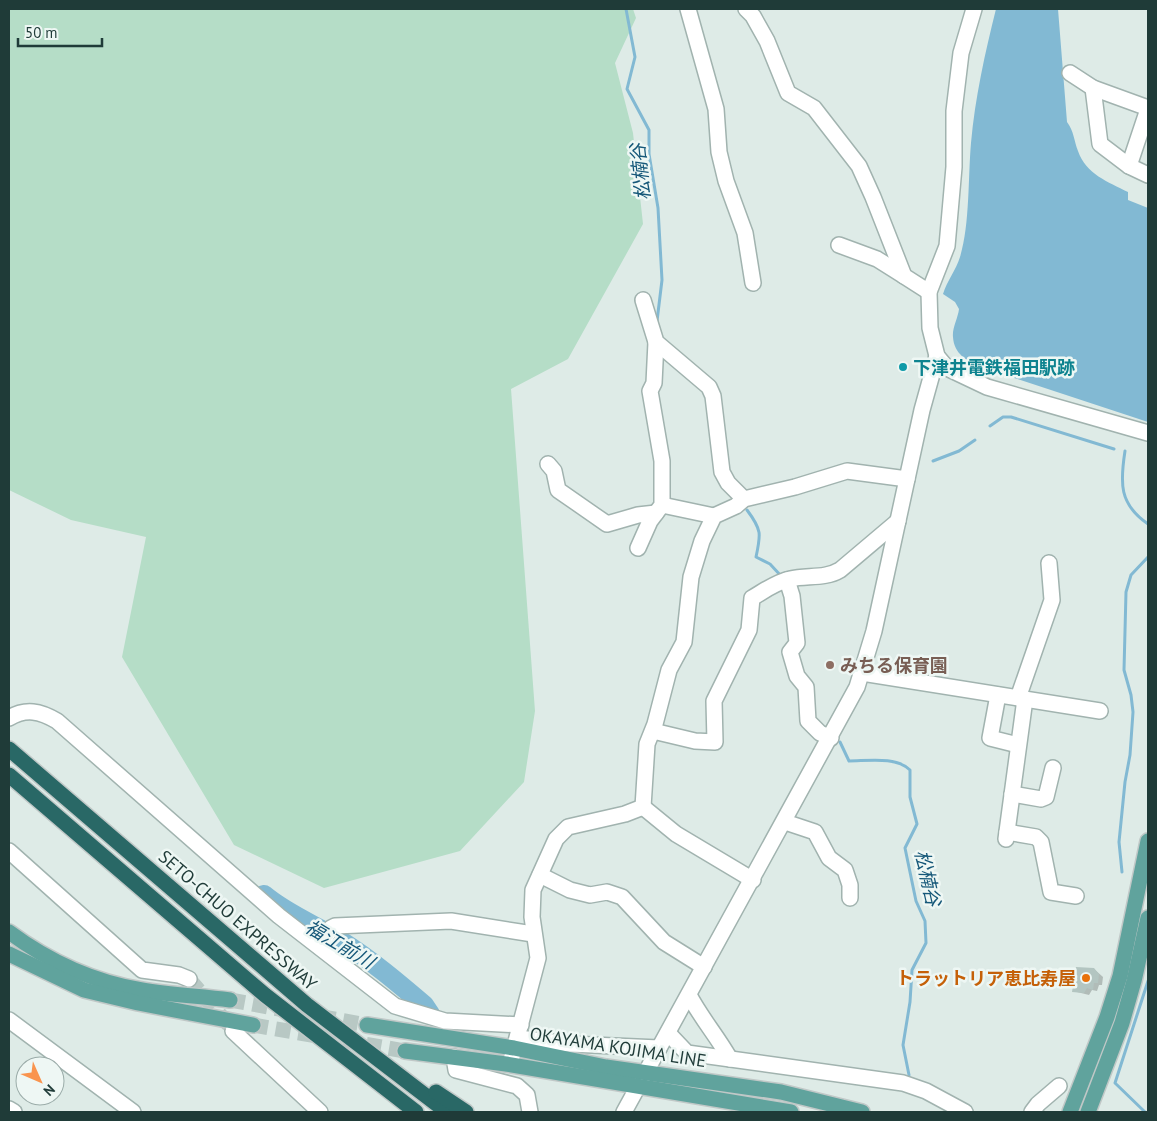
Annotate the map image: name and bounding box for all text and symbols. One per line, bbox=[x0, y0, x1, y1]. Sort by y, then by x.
scale bar bbox=[18, 15, 101, 47]
text: 50 m bbox=[25, 23, 58, 42]
water label: 松楠谷 bbox=[625, 140, 655, 202]
place label: 下津井電鉄福田駅跡 bbox=[913, 356, 1075, 379]
marker: 下津井電鉄福田駅跡 bbox=[897, 361, 909, 373]
place label: みちる保育園 bbox=[840, 654, 948, 677]
marker: みちる保育園 bbox=[824, 659, 836, 671]
street label: SETO-CHUO EXPRESSWAY bbox=[154, 845, 322, 995]
water label: 松楠谷 bbox=[910, 848, 947, 910]
water label: 福江前川 bbox=[301, 914, 380, 975]
place label: トラットリア恵比寿屋 bbox=[896, 967, 1076, 990]
marker: トラットリア恵比寿屋 bbox=[1080, 972, 1092, 984]
street label: OKAYAMA KOJIMA LINE bbox=[528, 1022, 708, 1072]
north arrow bbox=[15, 1056, 65, 1106]
text: N bbox=[40, 1081, 59, 1100]

